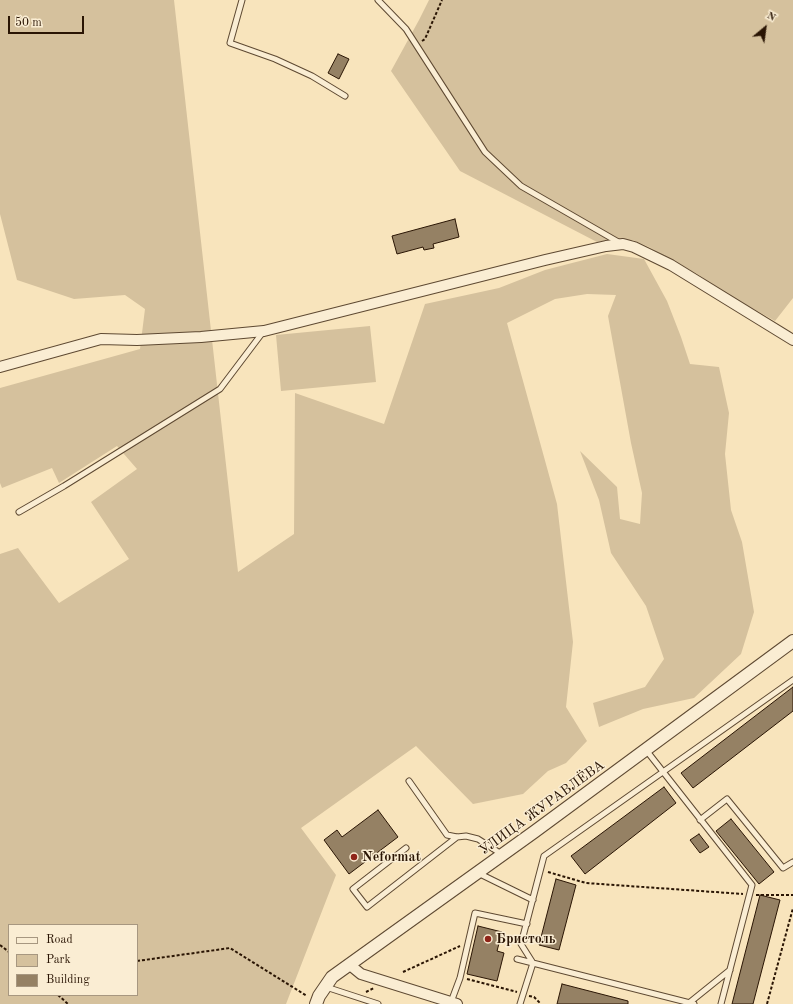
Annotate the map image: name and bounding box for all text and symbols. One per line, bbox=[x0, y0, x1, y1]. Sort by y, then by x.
scale bar bbox=[10, 8, 86, 34]
north arrow bbox=[745, 8, 785, 48]
text: N bbox=[765, 10, 777, 24]
text: 50 m bbox=[15, 17, 42, 29]
street label: УЛИЦА ЖУРАВЛЁВА bbox=[476, 757, 608, 859]
place label: Neformat bbox=[362, 849, 421, 865]
marker: Neformat bbox=[349, 852, 359, 862]
legend bbox=[8, 924, 138, 996]
place label: Бристоль bbox=[496, 931, 556, 947]
text: Road bbox=[46, 934, 73, 946]
marker: Бристоль bbox=[483, 934, 493, 944]
text: Park bbox=[46, 954, 71, 966]
text: Building bbox=[46, 974, 90, 986]

